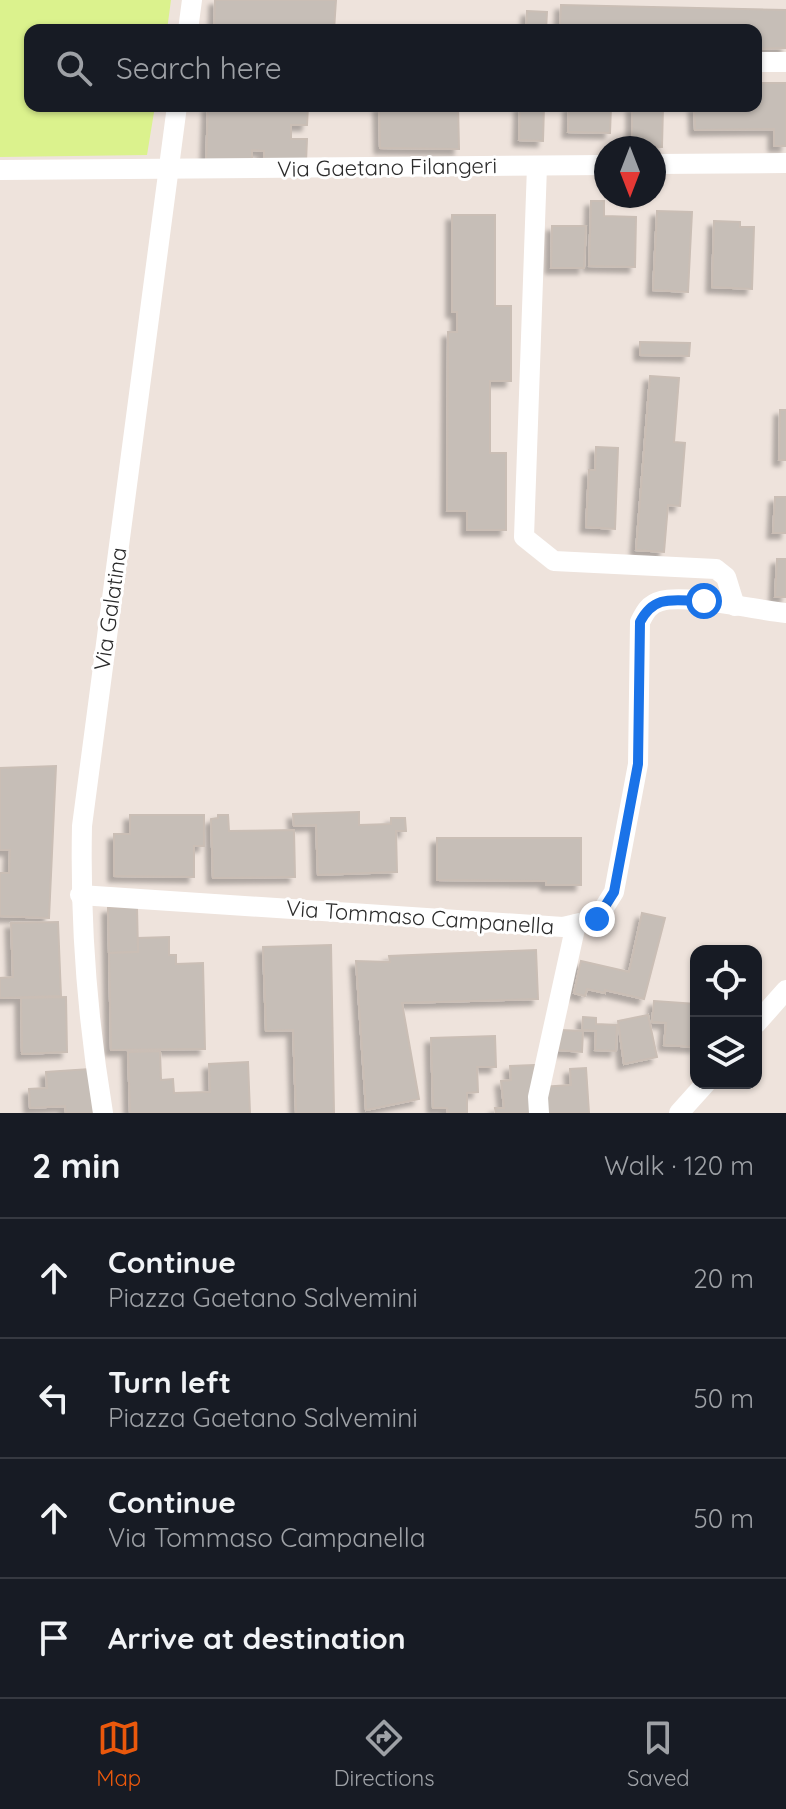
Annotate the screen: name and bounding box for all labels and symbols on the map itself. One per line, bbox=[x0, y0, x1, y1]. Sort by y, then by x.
north arrow bbox=[594, 136, 666, 208]
street label: Via Gaetano Filangeri bbox=[277, 151, 497, 183]
street label: Via Galatina bbox=[87, 546, 133, 672]
route start bbox=[686, 583, 722, 619]
street label: Via Tommaso Campanella bbox=[285, 894, 555, 940]
route end bbox=[579, 901, 615, 937]

